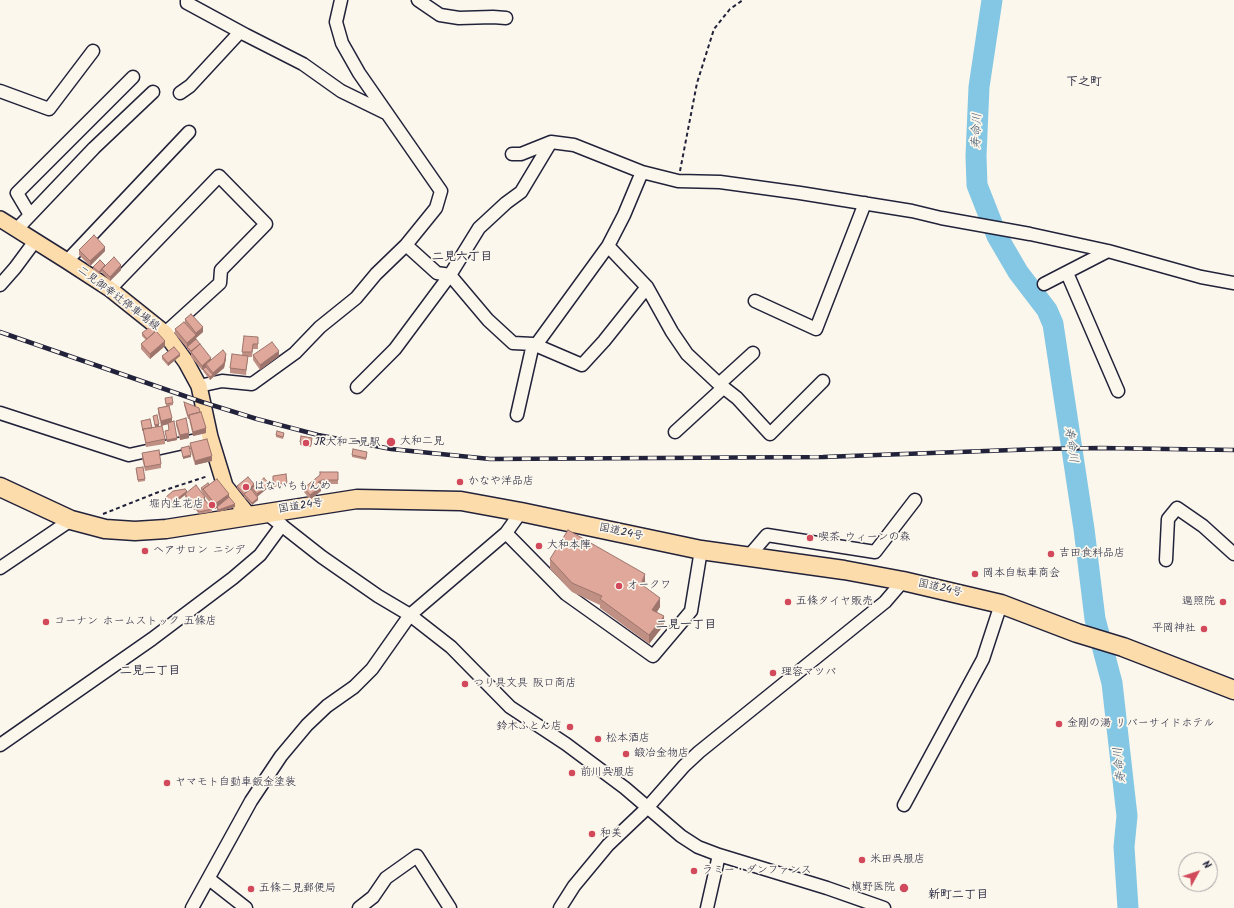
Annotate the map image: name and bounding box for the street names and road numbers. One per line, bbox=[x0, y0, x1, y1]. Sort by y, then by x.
street label: 二見御幸辻停車場線 bbox=[74, 264, 162, 334]
street label: 国道24号 bbox=[278, 497, 324, 517]
street label: 国道24号 bbox=[597, 522, 645, 544]
street label: 国道24号 bbox=[916, 577, 964, 601]

